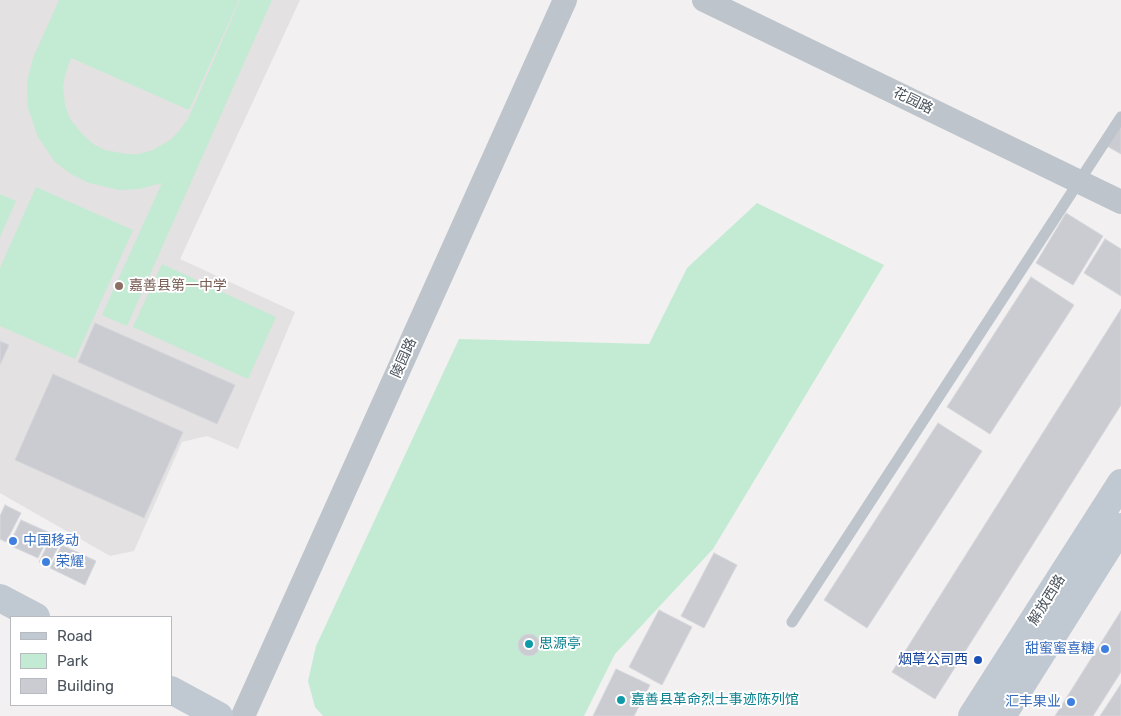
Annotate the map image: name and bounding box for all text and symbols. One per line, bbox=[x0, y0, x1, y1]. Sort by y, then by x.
street label: 花园路 bbox=[890, 84, 936, 118]
place label: 嘉善县第一中学 bbox=[129, 278, 227, 294]
marker: 嘉善县第一中学 bbox=[113, 280, 125, 292]
street label: 陵园路 bbox=[388, 335, 420, 381]
place label: 中国移动 bbox=[23, 533, 79, 549]
marker: 中国移动 bbox=[7, 535, 19, 547]
place label: 荣耀 bbox=[56, 554, 84, 570]
marker: 荣耀 bbox=[40, 556, 52, 568]
street label: 解放西路 bbox=[1025, 572, 1069, 628]
legend bbox=[10, 616, 172, 706]
text: Road bbox=[57, 627, 93, 645]
place label: 思源亭 bbox=[539, 636, 581, 652]
marker: 思源亭 bbox=[523, 638, 535, 650]
place label: 甜蜜蜜喜糖 bbox=[1025, 641, 1095, 657]
marker: 甜蜜蜜喜糖 bbox=[1099, 643, 1111, 655]
text: Park bbox=[57, 652, 88, 670]
place label: 烟草公司西 bbox=[898, 652, 968, 668]
marker: 烟草公司西 bbox=[972, 654, 984, 666]
text: Building bbox=[57, 677, 114, 695]
place label: 嘉善县革命烈士事迹陈列馆 bbox=[631, 692, 799, 708]
marker: 嘉善县革命烈士事迹陈列馆 bbox=[615, 694, 627, 706]
place label: 汇丰果业 bbox=[1005, 694, 1061, 710]
marker: 汇丰果业 bbox=[1065, 696, 1077, 708]

